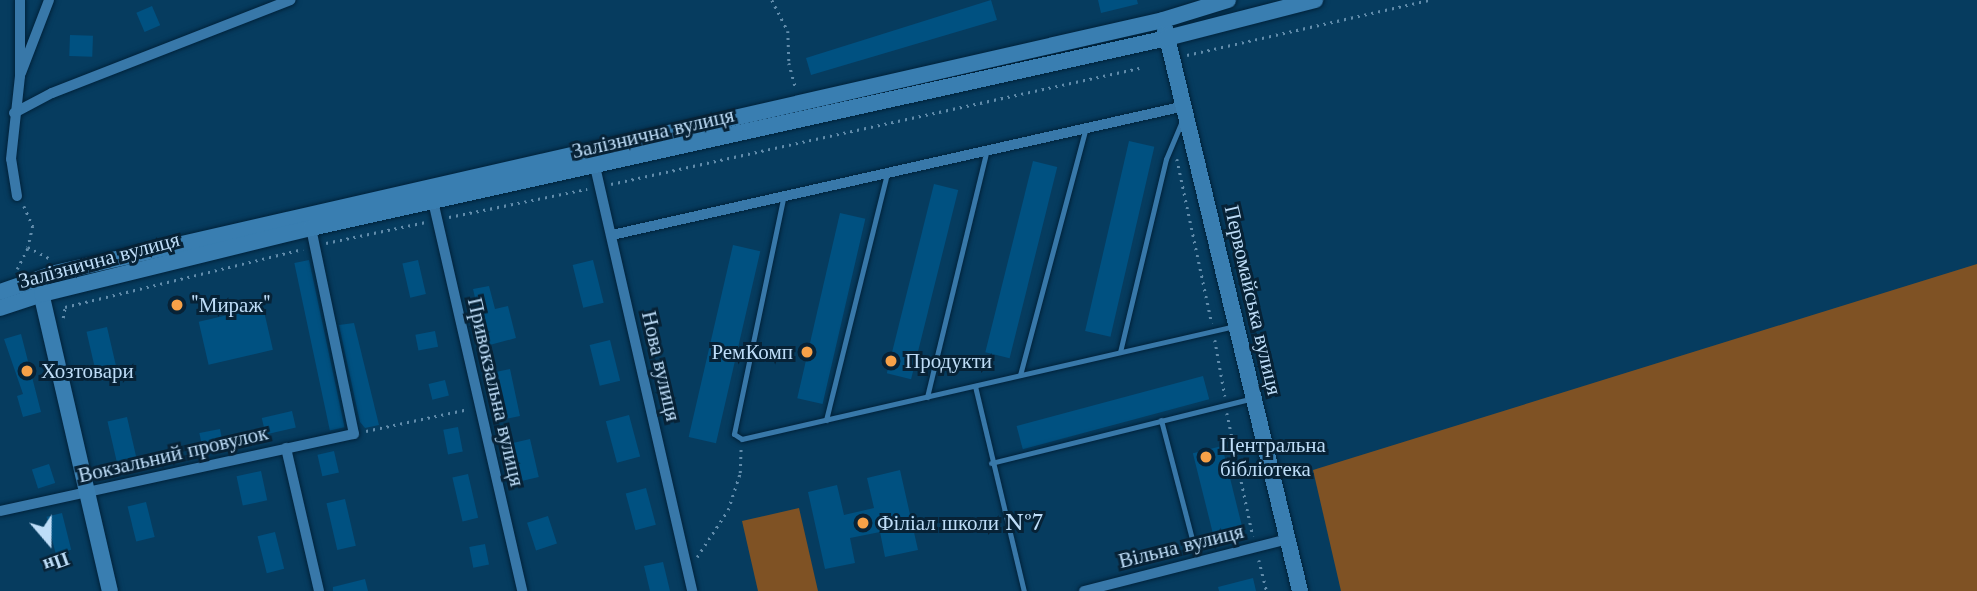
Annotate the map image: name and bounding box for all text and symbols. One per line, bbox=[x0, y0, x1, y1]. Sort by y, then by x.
street label: Залізнична вулиця bbox=[569, 102, 737, 164]
street label: Первомайська вулиця bbox=[1219, 203, 1287, 397]
street label: Залізнична вулиця bbox=[16, 226, 182, 294]
place label: "Мираж" bbox=[191, 292, 271, 318]
street label: Привокзальна вулиця bbox=[462, 295, 530, 489]
marker: "Мираж" bbox=[169, 297, 185, 313]
street label: Нова вулиця bbox=[636, 309, 686, 423]
place label: РемКомп bbox=[711, 339, 793, 365]
marker: РемКомп bbox=[799, 344, 815, 360]
place label: Продукти bbox=[905, 348, 992, 374]
marker: Продукти bbox=[883, 353, 899, 369]
place label: Хозтовари bbox=[41, 358, 134, 384]
marker: Хозтовари bbox=[19, 363, 35, 379]
street label: Вокзальний провулок bbox=[76, 420, 270, 488]
place label: Центральна бібліотека bbox=[1220, 432, 1326, 482]
marker: Центральна бібліотека bbox=[1198, 449, 1214, 465]
north arrow bbox=[14, 507, 84, 577]
place label: Філіал школи №7 bbox=[877, 510, 1043, 536]
marker: Філіал школи №7 bbox=[855, 515, 871, 531]
street label: Вільна вулиця bbox=[1116, 518, 1246, 574]
text: Пн bbox=[40, 547, 72, 577]

